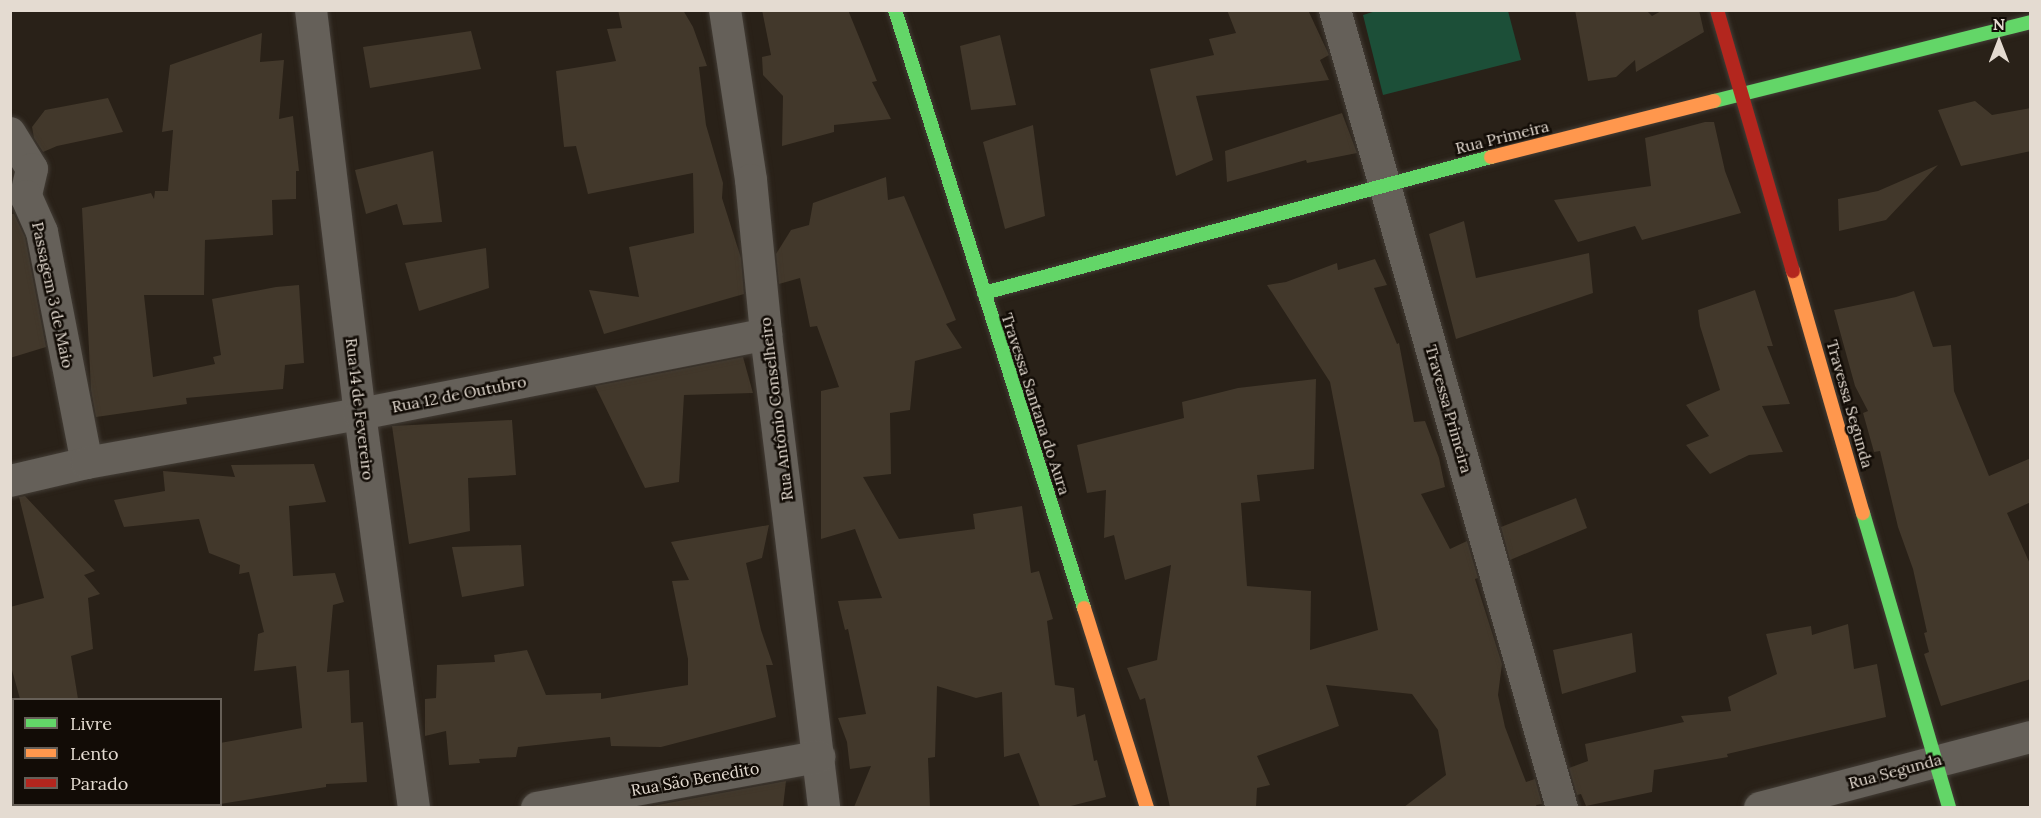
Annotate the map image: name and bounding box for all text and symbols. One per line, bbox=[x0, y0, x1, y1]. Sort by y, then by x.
north arrow bbox=[1969, 12, 2029, 72]
text: N bbox=[1993, 14, 2005, 34]
street label: Rua Primeira bbox=[1453, 116, 1551, 158]
street label: Passagem 3 de Maio bbox=[28, 220, 78, 370]
street label: Travessa Santana do Aura bbox=[997, 311, 1075, 497]
street label: Rua Antônio Conselheiro bbox=[755, 316, 797, 502]
street label: Rua 14 de Fevereiro bbox=[342, 337, 378, 481]
street label: Travessa Segunda bbox=[1823, 338, 1877, 470]
street label: Travessa Primeira bbox=[1422, 343, 1476, 475]
street label: Rua 12 de Outubro bbox=[390, 372, 528, 416]
legend bbox=[12, 698, 222, 806]
text: Livre bbox=[70, 712, 112, 735]
text: Lento bbox=[70, 742, 118, 765]
street label: Rua Segunda bbox=[1846, 749, 1944, 793]
street label: Rua São Benedito bbox=[629, 758, 761, 800]
text: Parado bbox=[70, 772, 128, 795]

